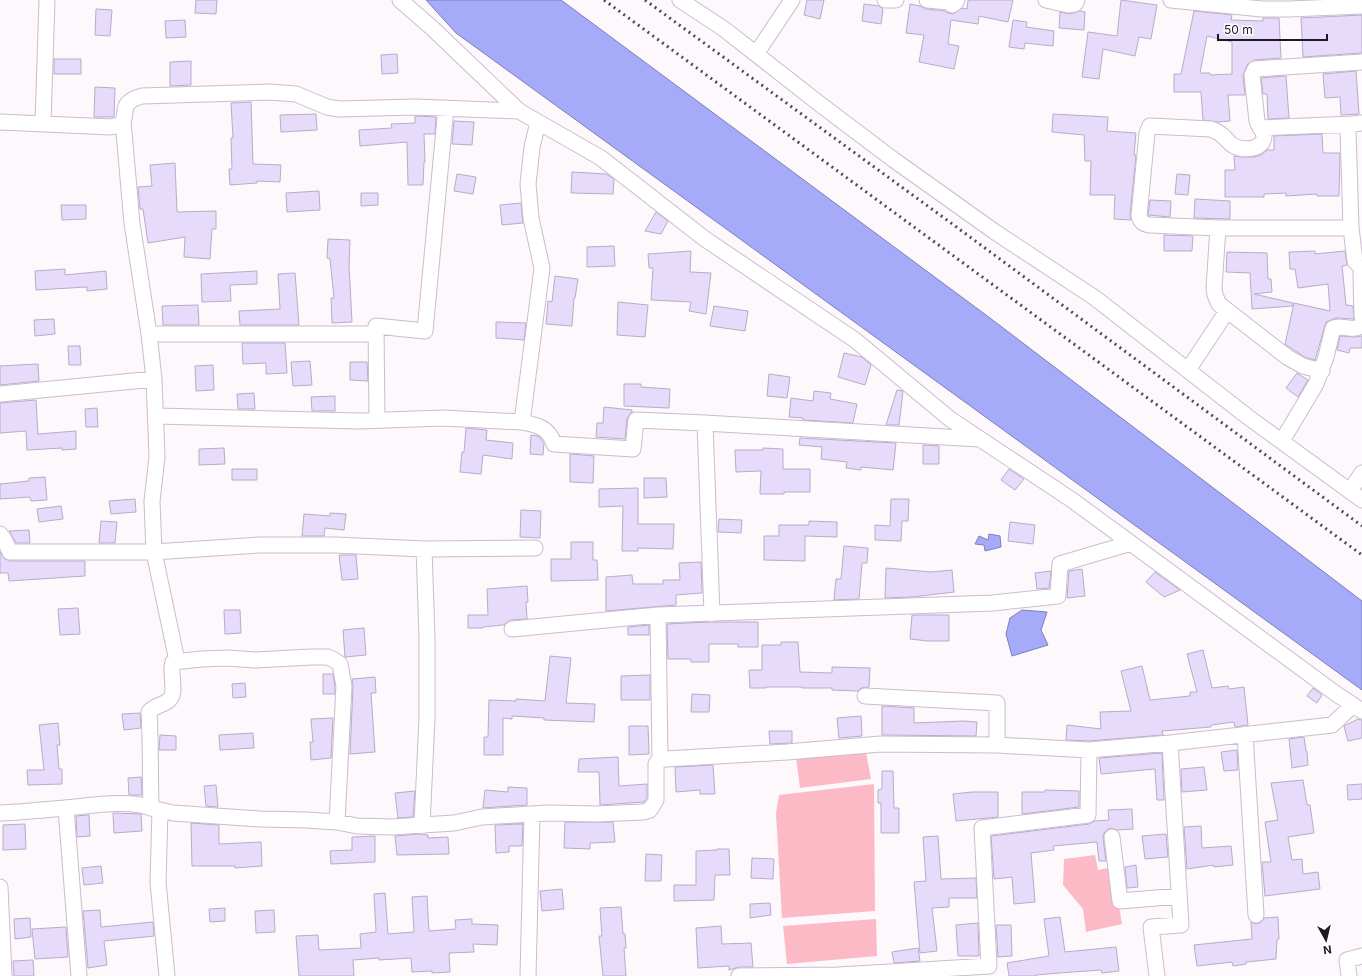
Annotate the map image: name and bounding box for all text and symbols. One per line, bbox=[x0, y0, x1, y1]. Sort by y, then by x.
scale bar bbox=[1218, 16, 1327, 42]
text: 50 m bbox=[1224, 22, 1253, 37]
north arrow bbox=[1306, 920, 1346, 960]
text: N bbox=[1322, 942, 1333, 957]

